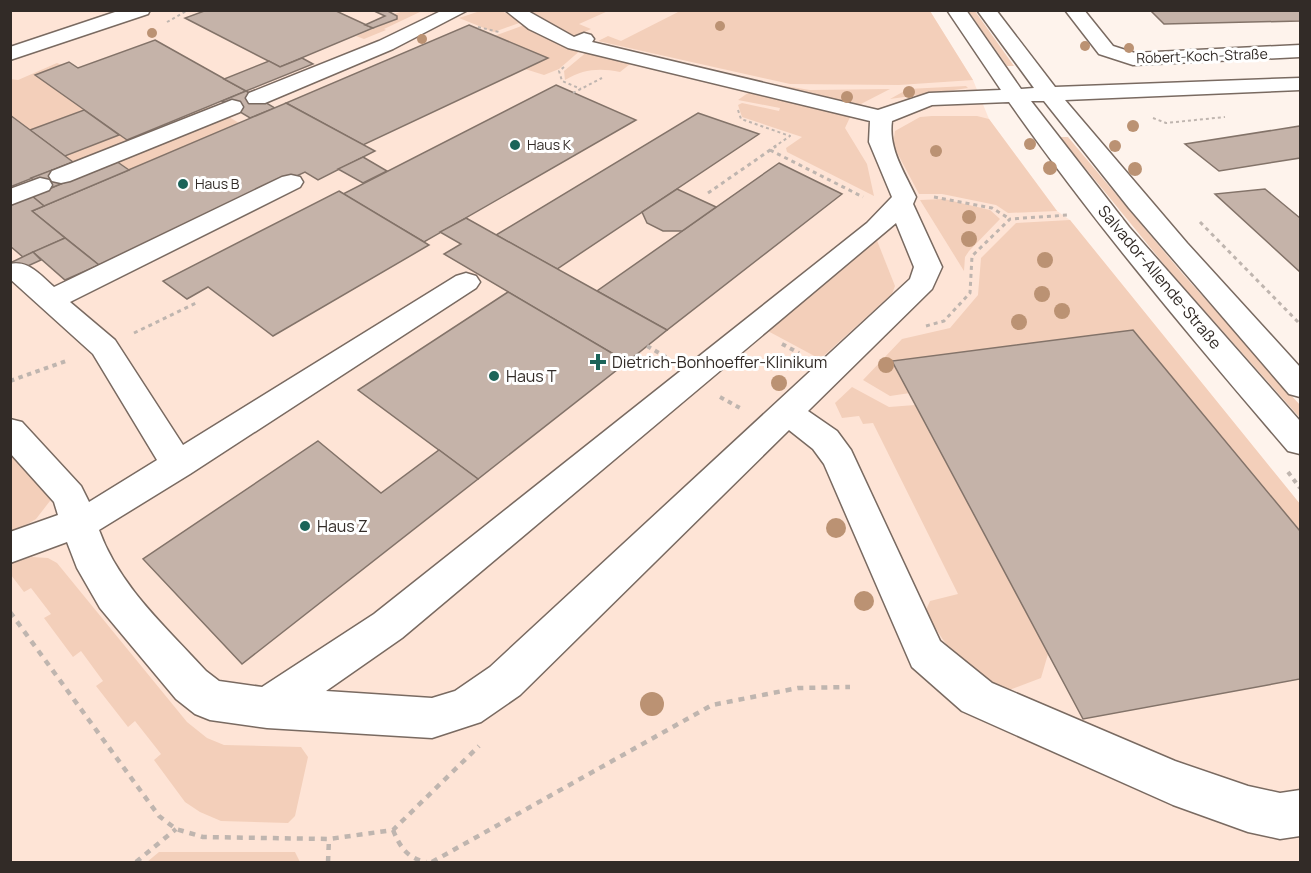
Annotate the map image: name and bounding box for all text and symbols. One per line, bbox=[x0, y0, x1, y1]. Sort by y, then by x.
street label: Robert-Koch-Straße bbox=[1136, 44, 1268, 67]
place label: Haus K bbox=[527, 135, 572, 154]
marker: Haus K bbox=[508, 138, 522, 152]
place label: Haus B bbox=[195, 174, 240, 193]
marker: Haus B bbox=[176, 177, 190, 191]
street label: Salvador-Allende-Straße bbox=[1093, 200, 1227, 354]
place label: Dietrich-Bonhoeffer-Klinikum bbox=[612, 351, 827, 373]
marker: Dietrich-Bonhoeffer-Klinikum bbox=[589, 353, 607, 371]
place label: Haus T bbox=[506, 365, 557, 387]
marker: Haus T bbox=[487, 369, 501, 383]
place label: Haus Z bbox=[317, 515, 368, 537]
marker: Haus Z bbox=[298, 519, 312, 533]

